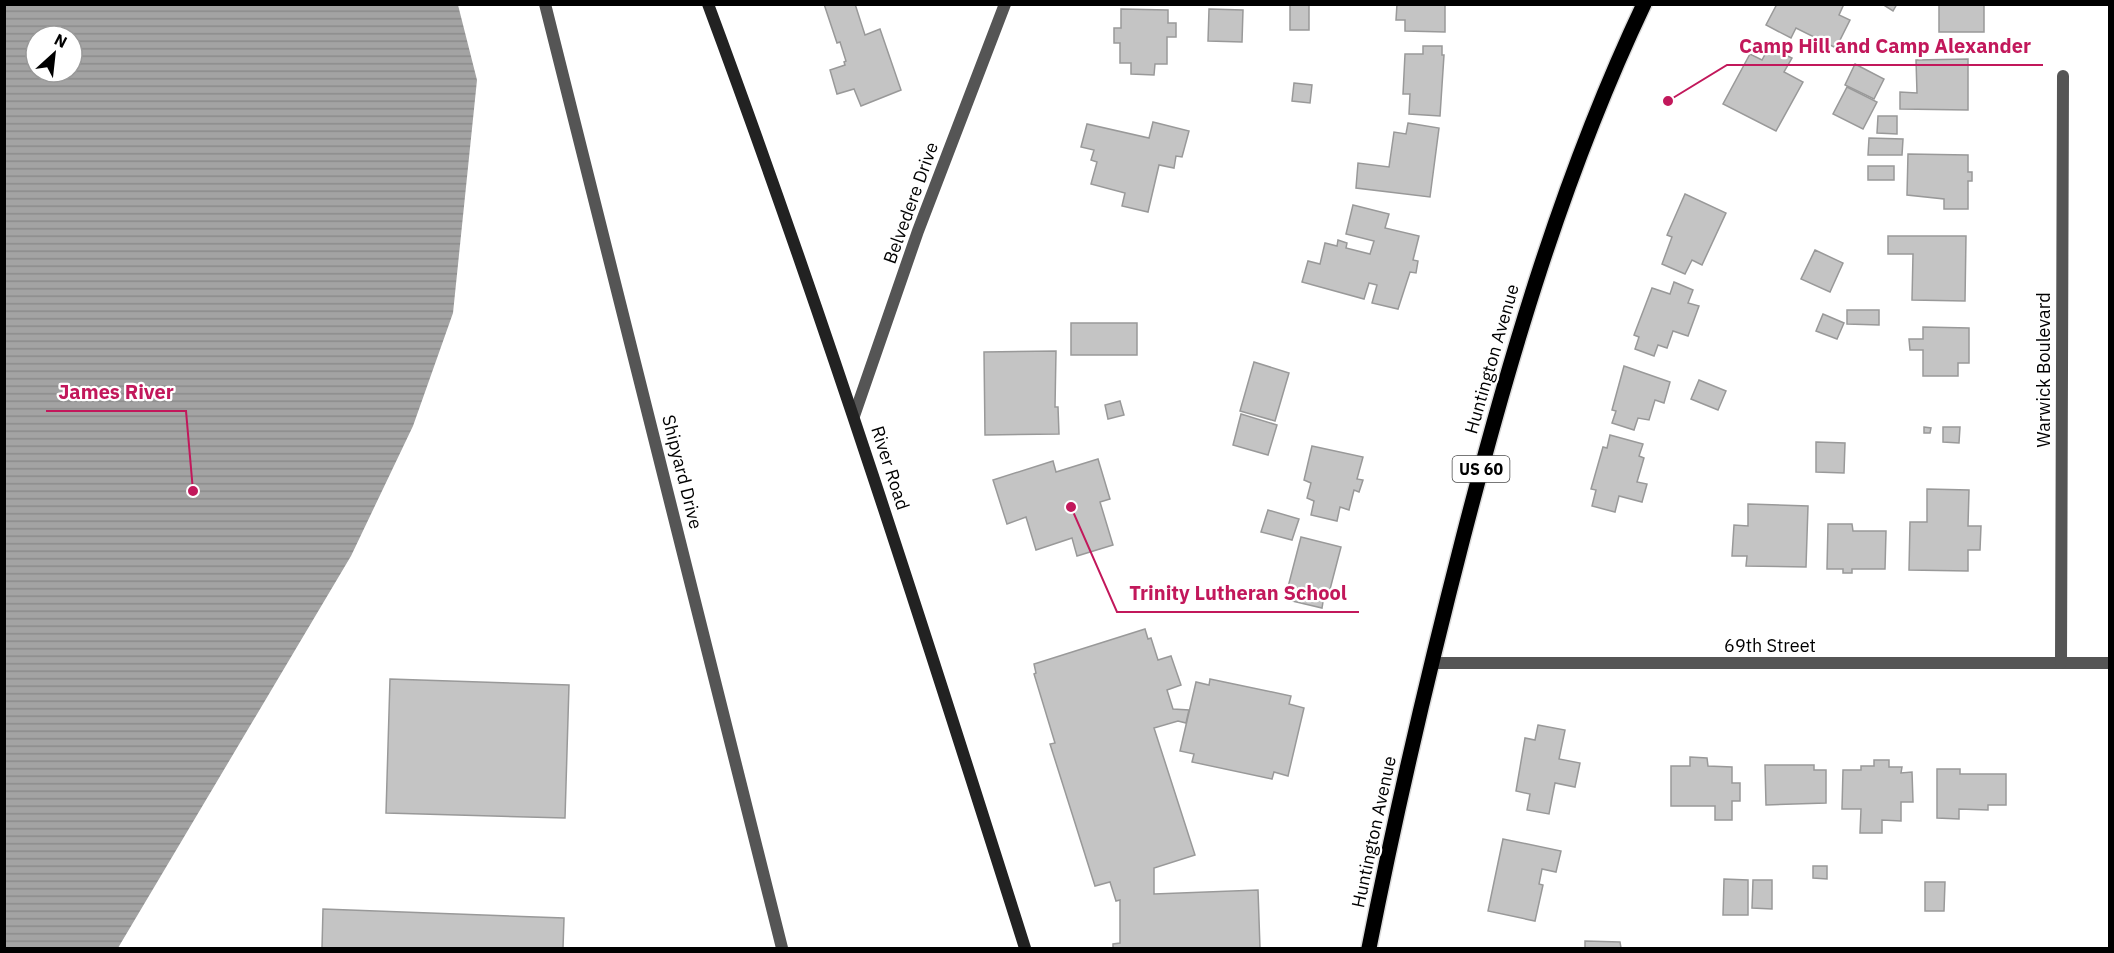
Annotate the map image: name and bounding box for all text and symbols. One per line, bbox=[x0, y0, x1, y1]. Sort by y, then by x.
north arrow bbox=[24, 24, 84, 84]
callout: Camp Hill and Camp Alexander bbox=[1727, 27, 2043, 65]
text: N bbox=[51, 29, 71, 52]
text: Camp Hill and Camp Alexander bbox=[1739, 32, 2031, 59]
street label: Belvedere Drive bbox=[878, 139, 943, 267]
street label: Huntington Avenue bbox=[1459, 281, 1524, 436]
street label: Warwick Boulevard bbox=[2032, 292, 2055, 448]
callout: James River bbox=[46, 373, 186, 411]
text: James River bbox=[58, 378, 174, 405]
street label: Shipyard Drive bbox=[657, 412, 708, 531]
street label: River Road bbox=[866, 423, 915, 513]
road number: US 60 bbox=[1452, 456, 1510, 482]
callout: Trinity Lutheran School bbox=[1117, 574, 1359, 612]
text: Trinity Lutheran School bbox=[1129, 579, 1347, 606]
street label: 69th Street bbox=[1724, 634, 1816, 657]
street label: Huntington Avenue bbox=[1346, 754, 1401, 910]

